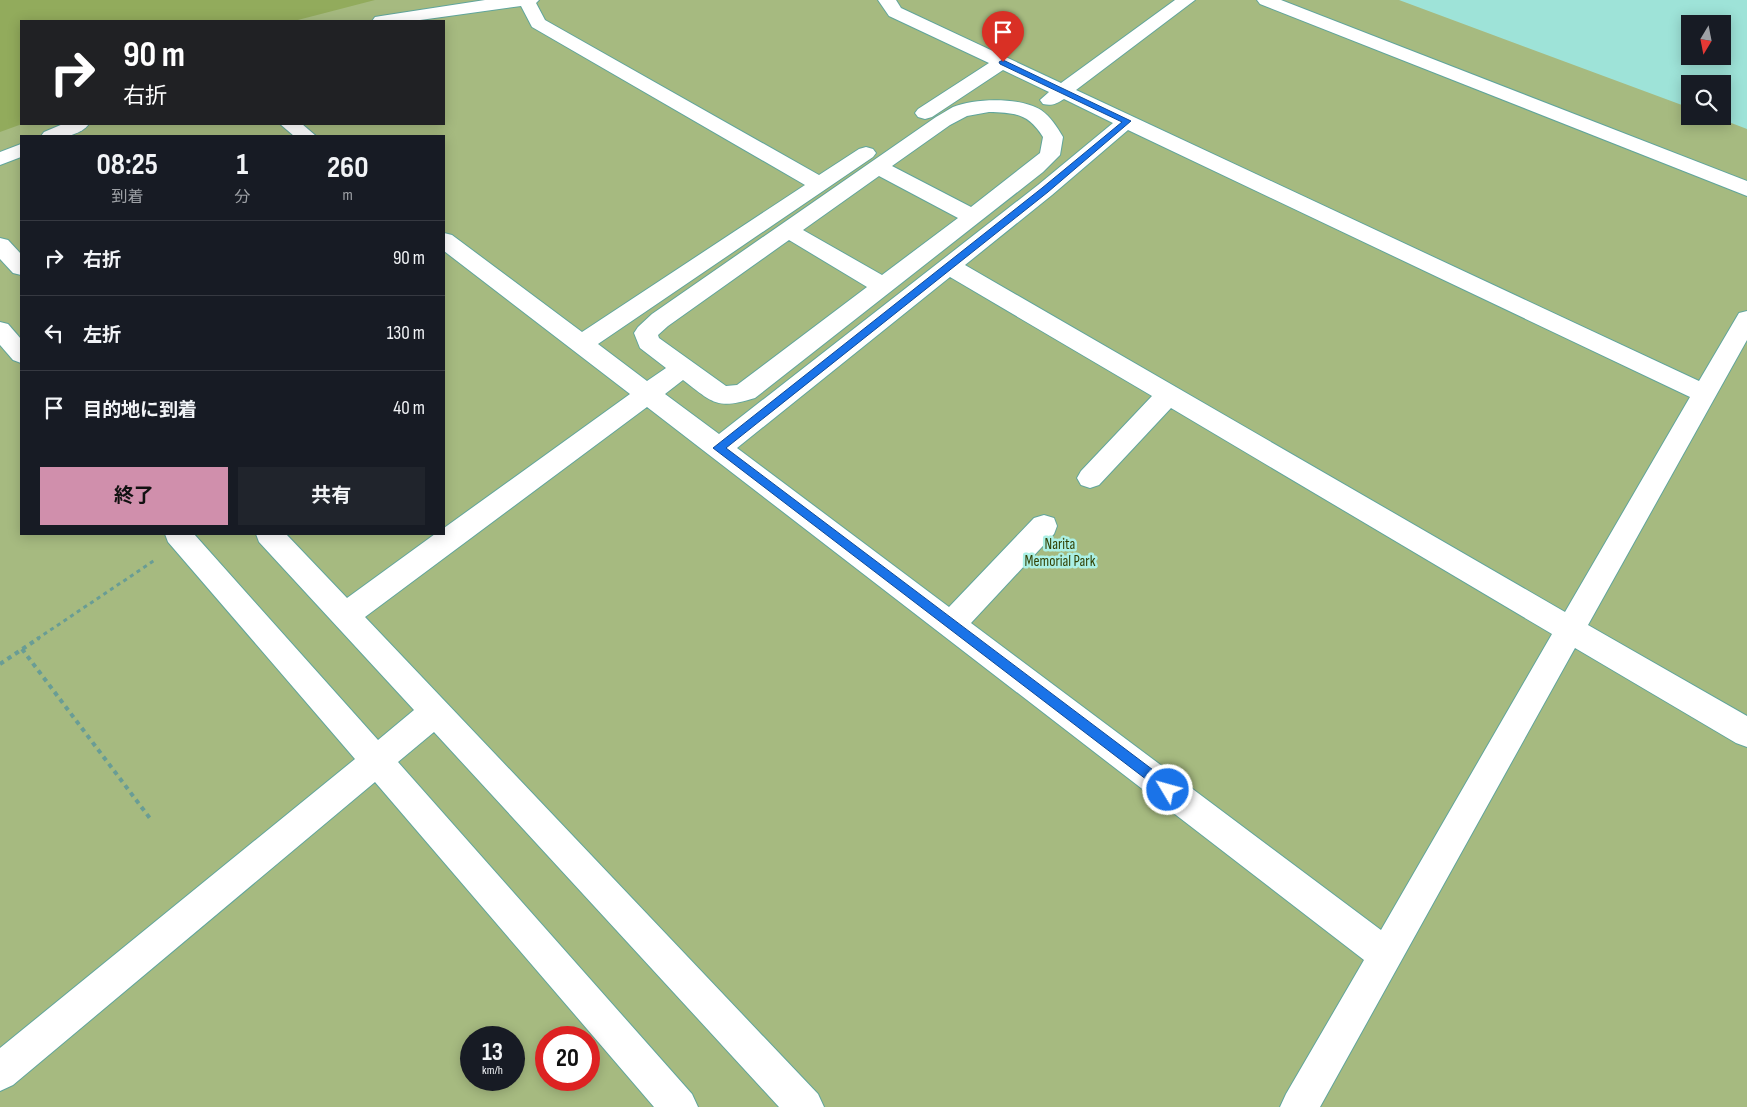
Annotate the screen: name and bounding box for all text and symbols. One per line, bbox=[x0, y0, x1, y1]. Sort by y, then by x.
pin bbox=[982, 11, 1024, 62]
north arrow bbox=[1681, 15, 1731, 65]
map controls bbox=[1681, 15, 1731, 125]
icon: arrive bbox=[989, 18, 1017, 46]
text: 90 m bbox=[123, 34, 185, 77]
icon: right bbox=[40, 40, 105, 105]
button: search bbox=[1681, 75, 1731, 125]
text: 右折 bbox=[123, 83, 167, 110]
text: 08:25 bbox=[96, 147, 158, 183]
text: 1 bbox=[237, 147, 248, 183]
text: 260 bbox=[327, 150, 368, 186]
text: m bbox=[343, 186, 353, 205]
text: 到着 bbox=[111, 188, 143, 207]
text: 分 bbox=[234, 188, 250, 207]
icon: right bbox=[40, 244, 68, 272]
text: 90 m bbox=[393, 247, 425, 270]
text: 右折 bbox=[83, 249, 121, 272]
icon: left bbox=[40, 319, 68, 347]
text: 130 m bbox=[387, 322, 425, 345]
text: 左折 bbox=[83, 324, 121, 347]
icon: arrive bbox=[40, 394, 68, 422]
text: 40 m bbox=[393, 397, 425, 420]
text: 目的地に到着 bbox=[83, 399, 197, 422]
button: 終了 bbox=[40, 467, 228, 525]
button: 共有 bbox=[238, 467, 425, 525]
park label: Narita Memorial Park bbox=[1025, 535, 1096, 571]
position arrow bbox=[1141, 763, 1193, 815]
speed limit sign: 20 bbox=[535, 1026, 600, 1091]
text: 13 bbox=[482, 1037, 503, 1068]
text: km/h bbox=[482, 1063, 503, 1078]

